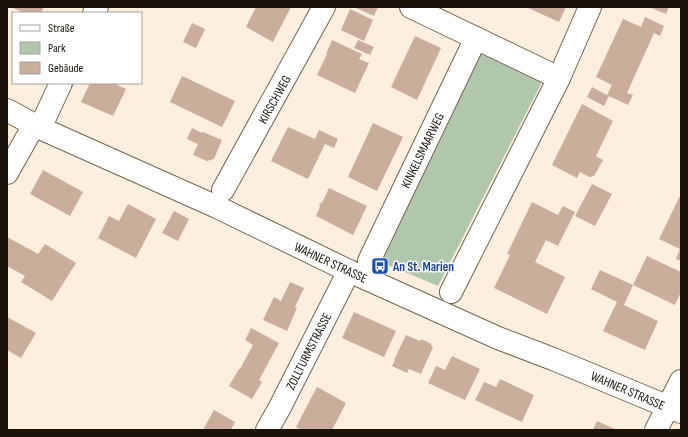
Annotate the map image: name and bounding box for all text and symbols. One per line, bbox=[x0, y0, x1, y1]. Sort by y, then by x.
legend bbox=[12, 12, 142, 84]
text: Straße bbox=[48, 21, 75, 36]
text: Park bbox=[48, 41, 66, 56]
text: Gebäude bbox=[48, 61, 83, 76]
street label: KIRSCHWEG bbox=[255, 72, 295, 127]
street label: KINKELSMAARWEG bbox=[398, 110, 448, 191]
street label: WAHNER STRASSE bbox=[291, 239, 370, 287]
bus stop icon: An St. Marien bbox=[370, 256, 390, 276]
place label: An St. Marien bbox=[392, 259, 454, 275]
street label: ZOLLTURMSTRASSE bbox=[283, 310, 335, 393]
street label: WAHNER STRASSE bbox=[588, 368, 667, 414]

